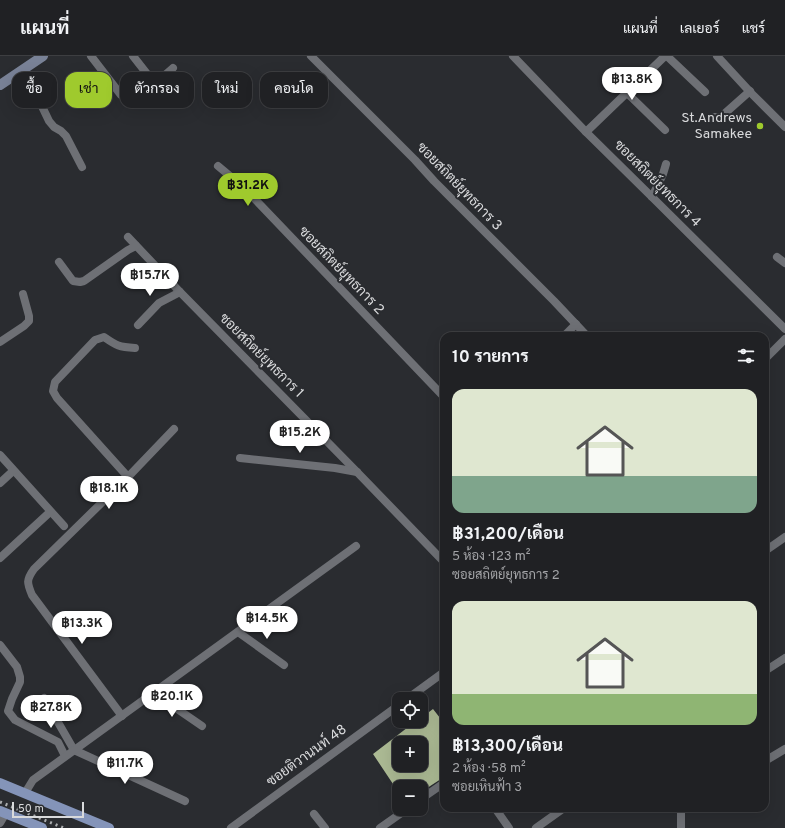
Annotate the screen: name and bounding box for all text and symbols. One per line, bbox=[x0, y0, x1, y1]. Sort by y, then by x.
text: แผนที่ bbox=[20, 17, 69, 41]
text: แผนที่ bbox=[623, 21, 658, 38]
text: เลเยอร์ bbox=[680, 21, 720, 38]
text: แชร์ bbox=[742, 21, 765, 38]
pin: ฿13.8K bbox=[599, 67, 665, 101]
chip: ซื้อ bbox=[12, 72, 57, 108]
chip: เช่า bbox=[65, 72, 112, 108]
chip: ตัวกรอง bbox=[120, 72, 194, 108]
chip: ใหม่ bbox=[202, 72, 252, 108]
chip: คอนโด bbox=[260, 72, 328, 108]
text: ฿13.8K bbox=[611, 72, 653, 88]
place label: St.Andrews Samakee bbox=[681, 110, 752, 143]
marker: St.Andrews Samakee bbox=[755, 121, 765, 131]
street label: ซอยสถิตย์ยุทธการ 4 bbox=[610, 136, 705, 231]
street label: ซอยสถิตย์ยุทธการ 3 bbox=[413, 138, 507, 235]
pin: ฿31.2K bbox=[215, 173, 281, 207]
text: ฿31.2K bbox=[227, 178, 269, 194]
street label: ซอยสถิตย์ยุทธการ 2 bbox=[295, 222, 389, 319]
pin: ฿15.7K bbox=[117, 263, 183, 297]
text: ฿15.7K bbox=[130, 268, 170, 284]
street label: ซอยสถิตย์ยุทธการ 1 bbox=[215, 309, 308, 402]
icon: filters bbox=[735, 345, 757, 367]
text: 10 รายการ bbox=[452, 347, 529, 369]
icon: home bbox=[569, 415, 641, 487]
pin: ฿15.2K bbox=[267, 420, 333, 454]
text: ฿15.2K bbox=[279, 425, 321, 441]
pin: ฿18.1K bbox=[76, 476, 142, 510]
text: ฿18.1K bbox=[89, 481, 129, 497]
text: ฿31,200/เดือน bbox=[452, 524, 564, 546]
text: 5 ห้อง · 123 m² bbox=[452, 549, 530, 565]
text: ซอยสถิตย์ยุทธการ 2 bbox=[452, 568, 560, 584]
pin: ฿14.5K bbox=[234, 606, 300, 640]
pin: ฿13.3K bbox=[49, 611, 115, 645]
text: ฿14.5K bbox=[246, 611, 288, 627]
text: ฿13.3K bbox=[61, 616, 103, 632]
icon: home bbox=[569, 627, 641, 699]
pin: ฿20.1K bbox=[139, 684, 205, 718]
text: ฿20.1K bbox=[150, 689, 194, 705]
map controls bbox=[392, 692, 428, 816]
button: locate bbox=[392, 692, 428, 728]
pin: ฿27.8K bbox=[18, 695, 84, 729]
text: ฿27.8K bbox=[30, 700, 72, 716]
street label: ซอยติวานนท์ 48 bbox=[262, 720, 350, 791]
button: + bbox=[392, 736, 428, 772]
text: ฿13,300/เดือน bbox=[452, 736, 563, 758]
pin: ฿11.7K bbox=[92, 751, 158, 785]
text: ฿11.7K bbox=[106, 756, 144, 772]
text: 2 ห้อง · 58 m² bbox=[452, 761, 526, 777]
button: − bbox=[392, 780, 428, 816]
text: ซอยเหินฟ้า 3 bbox=[452, 780, 522, 796]
scale bar bbox=[12, 800, 84, 819]
text: 50 m bbox=[18, 802, 44, 816]

